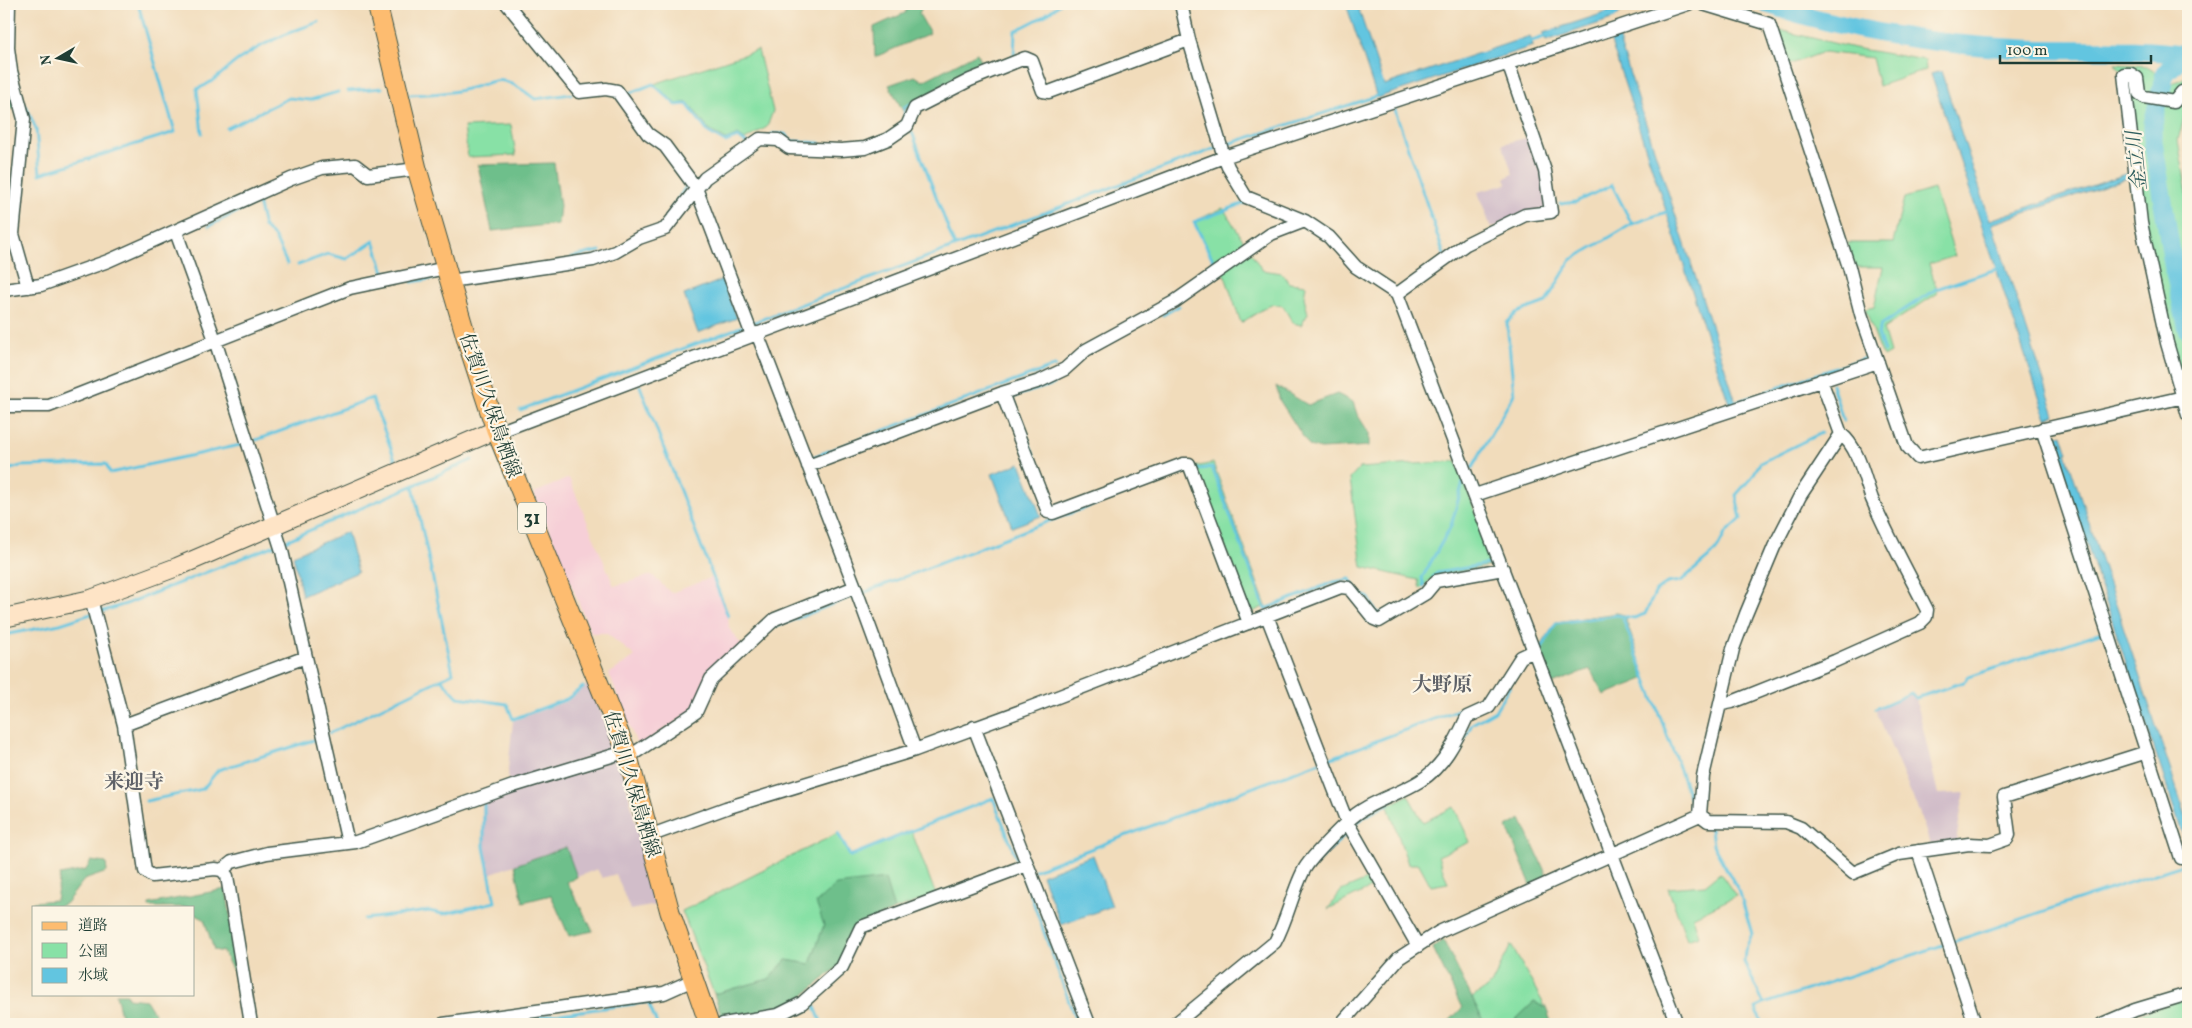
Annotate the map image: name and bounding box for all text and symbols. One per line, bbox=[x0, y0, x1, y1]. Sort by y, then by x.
north arrow bbox=[32, 32, 82, 82]
scale bar bbox=[2000, 32, 2151, 64]
text: 100 m bbox=[2007, 41, 2047, 62]
text: N bbox=[36, 53, 57, 66]
water label: 金立川 bbox=[2121, 128, 2155, 192]
street label: 佐賀川久保鳥栖線 bbox=[452, 330, 526, 482]
road number: 31 bbox=[518, 502, 546, 534]
district label: 大野原 bbox=[1412, 672, 1472, 700]
street label: 佐賀川久保鳥栖線 bbox=[596, 708, 666, 861]
district label: 来迎寺 bbox=[104, 769, 164, 797]
legend bbox=[32, 906, 195, 996]
text: 道路 bbox=[78, 916, 108, 937]
text: 公園 bbox=[78, 942, 108, 963]
text: 水域 bbox=[78, 966, 108, 987]

